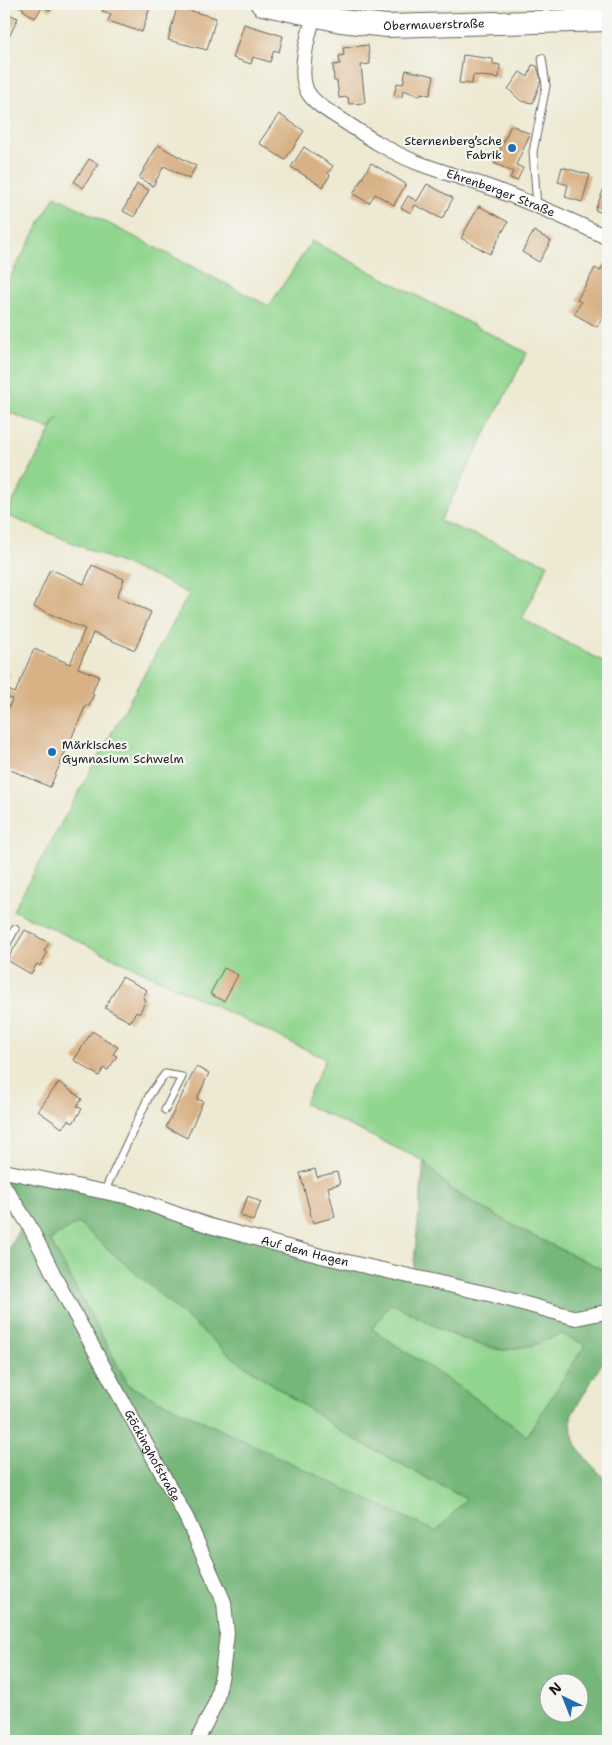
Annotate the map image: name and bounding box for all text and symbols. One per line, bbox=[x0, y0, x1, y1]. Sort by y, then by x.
street label: Obermauerstraße bbox=[383, 15, 485, 34]
place label: Sternenberg’sche Fabrik bbox=[404, 133, 502, 163]
marker: Sternenberg’sche Fabrik bbox=[506, 142, 518, 154]
street label: Ehrenberger Straße bbox=[444, 165, 558, 221]
place label: Märkisches Gymnasium Schwelm bbox=[62, 737, 184, 767]
marker: Märkisches Gymnasium Schwelm bbox=[46, 746, 58, 758]
street label: Auf dem Hagen bbox=[259, 1232, 350, 1270]
street label: Göckinghofstraße bbox=[121, 1407, 184, 1505]
north arrow bbox=[540, 1672, 590, 1722]
text: N bbox=[545, 1678, 565, 1699]

